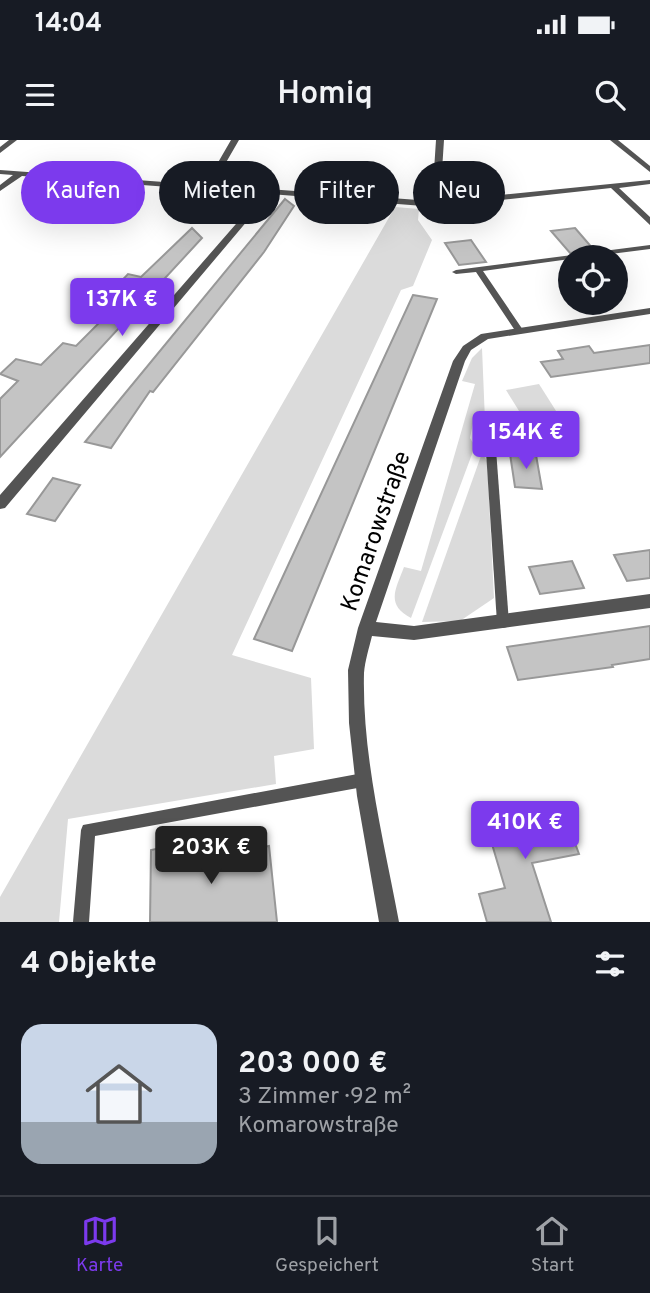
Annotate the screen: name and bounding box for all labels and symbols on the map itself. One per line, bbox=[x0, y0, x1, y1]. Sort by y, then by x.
pin: 137K € bbox=[65, 278, 179, 338]
pin: 154K € bbox=[469, 412, 583, 471]
street label: Komarowstraße bbox=[335, 448, 418, 616]
pin: 410K € bbox=[468, 802, 582, 861]
pin: 203K € bbox=[154, 826, 268, 886]

